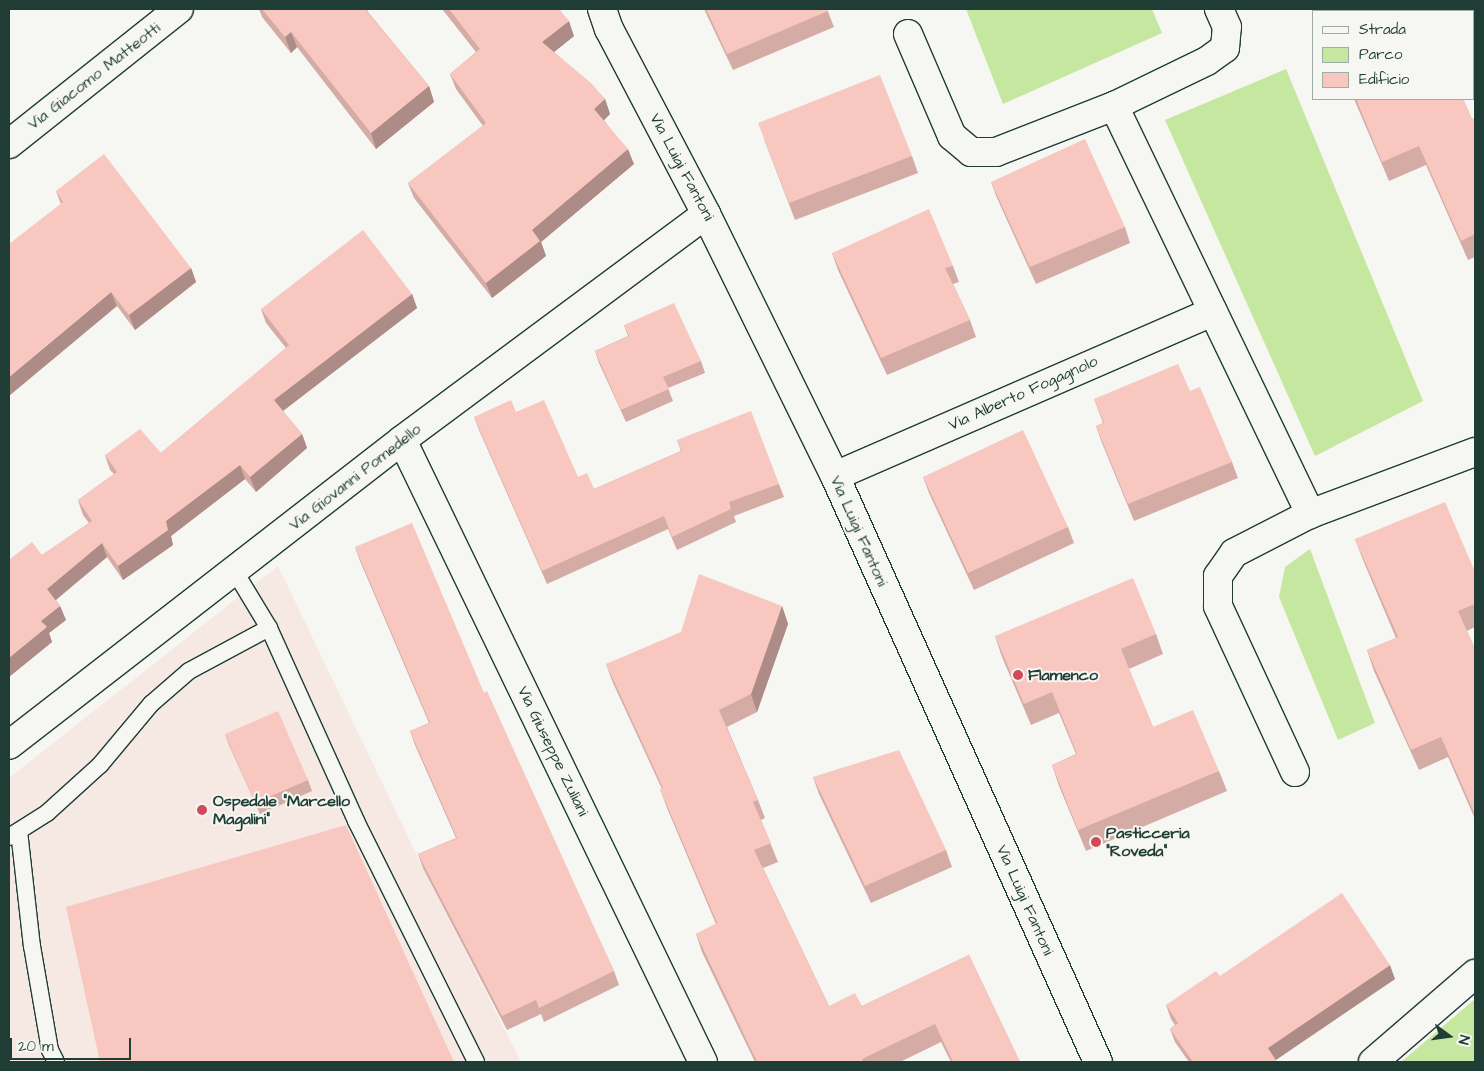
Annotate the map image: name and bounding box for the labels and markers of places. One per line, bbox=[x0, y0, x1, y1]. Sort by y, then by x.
place label: Flamenco bbox=[1028, 665, 1098, 685]
marker: Flamenco bbox=[1012, 669, 1024, 681]
place label: Ospedale "Marcello Magalini" bbox=[213, 791, 350, 829]
marker: Ospedale "Marcello Magalini" bbox=[195, 803, 209, 817]
place label: Pasticceria "Roveda" bbox=[1106, 823, 1190, 861]
marker: Pasticceria "Roveda" bbox=[1090, 836, 1102, 848]

